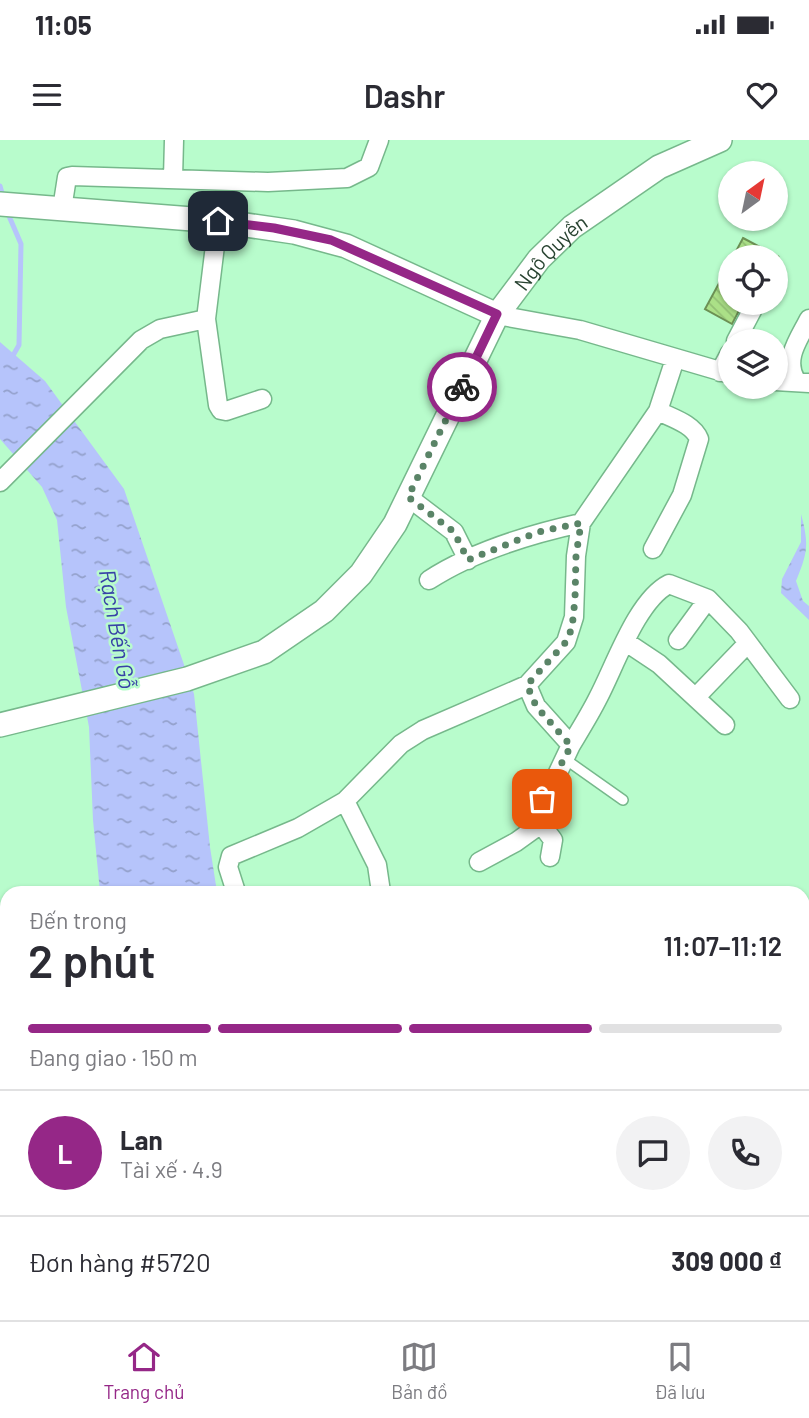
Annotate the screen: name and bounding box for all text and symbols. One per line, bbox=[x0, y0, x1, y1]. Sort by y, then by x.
text: 11:05 bbox=[35, 9, 92, 40]
icon: menu bbox=[28, 76, 66, 114]
text: Dashr bbox=[364, 76, 445, 114]
icon: heart bbox=[743, 76, 781, 114]
north arrow bbox=[718, 161, 788, 231]
map controls bbox=[718, 161, 788, 399]
pin bbox=[188, 191, 248, 251]
icon: home bbox=[199, 202, 237, 240]
street label: Ngô Quyền bbox=[508, 208, 591, 295]
button: locate bbox=[718, 245, 788, 315]
button: layers bbox=[718, 329, 788, 399]
courier bbox=[427, 352, 497, 422]
icon: bike bbox=[443, 368, 481, 406]
water label: Rạch Bến Gỗ bbox=[94, 567, 142, 691]
pin bbox=[512, 769, 572, 829]
icon: bag bbox=[523, 780, 561, 818]
text: Đến trong bbox=[28, 906, 127, 934]
text: 11:07–11:12 bbox=[663, 930, 782, 961]
text: 2 phút bbox=[28, 932, 156, 987]
text: Đang giao · 150 m bbox=[28, 1043, 198, 1071]
button: chat bbox=[616, 1116, 690, 1190]
button: phone bbox=[708, 1116, 782, 1190]
text: Lan bbox=[120, 1124, 163, 1155]
text: L bbox=[58, 1138, 72, 1169]
text: Tài xế · 4.9 bbox=[120, 1155, 223, 1183]
text: 309 000 ₫ bbox=[671, 1245, 782, 1276]
text: Đơn hàng #5720 bbox=[28, 1246, 211, 1277]
tab: Trang chủ bbox=[103, 1338, 184, 1403]
tab: Bản đồ bbox=[391, 1338, 447, 1403]
tab: Đã lưu bbox=[654, 1338, 706, 1403]

